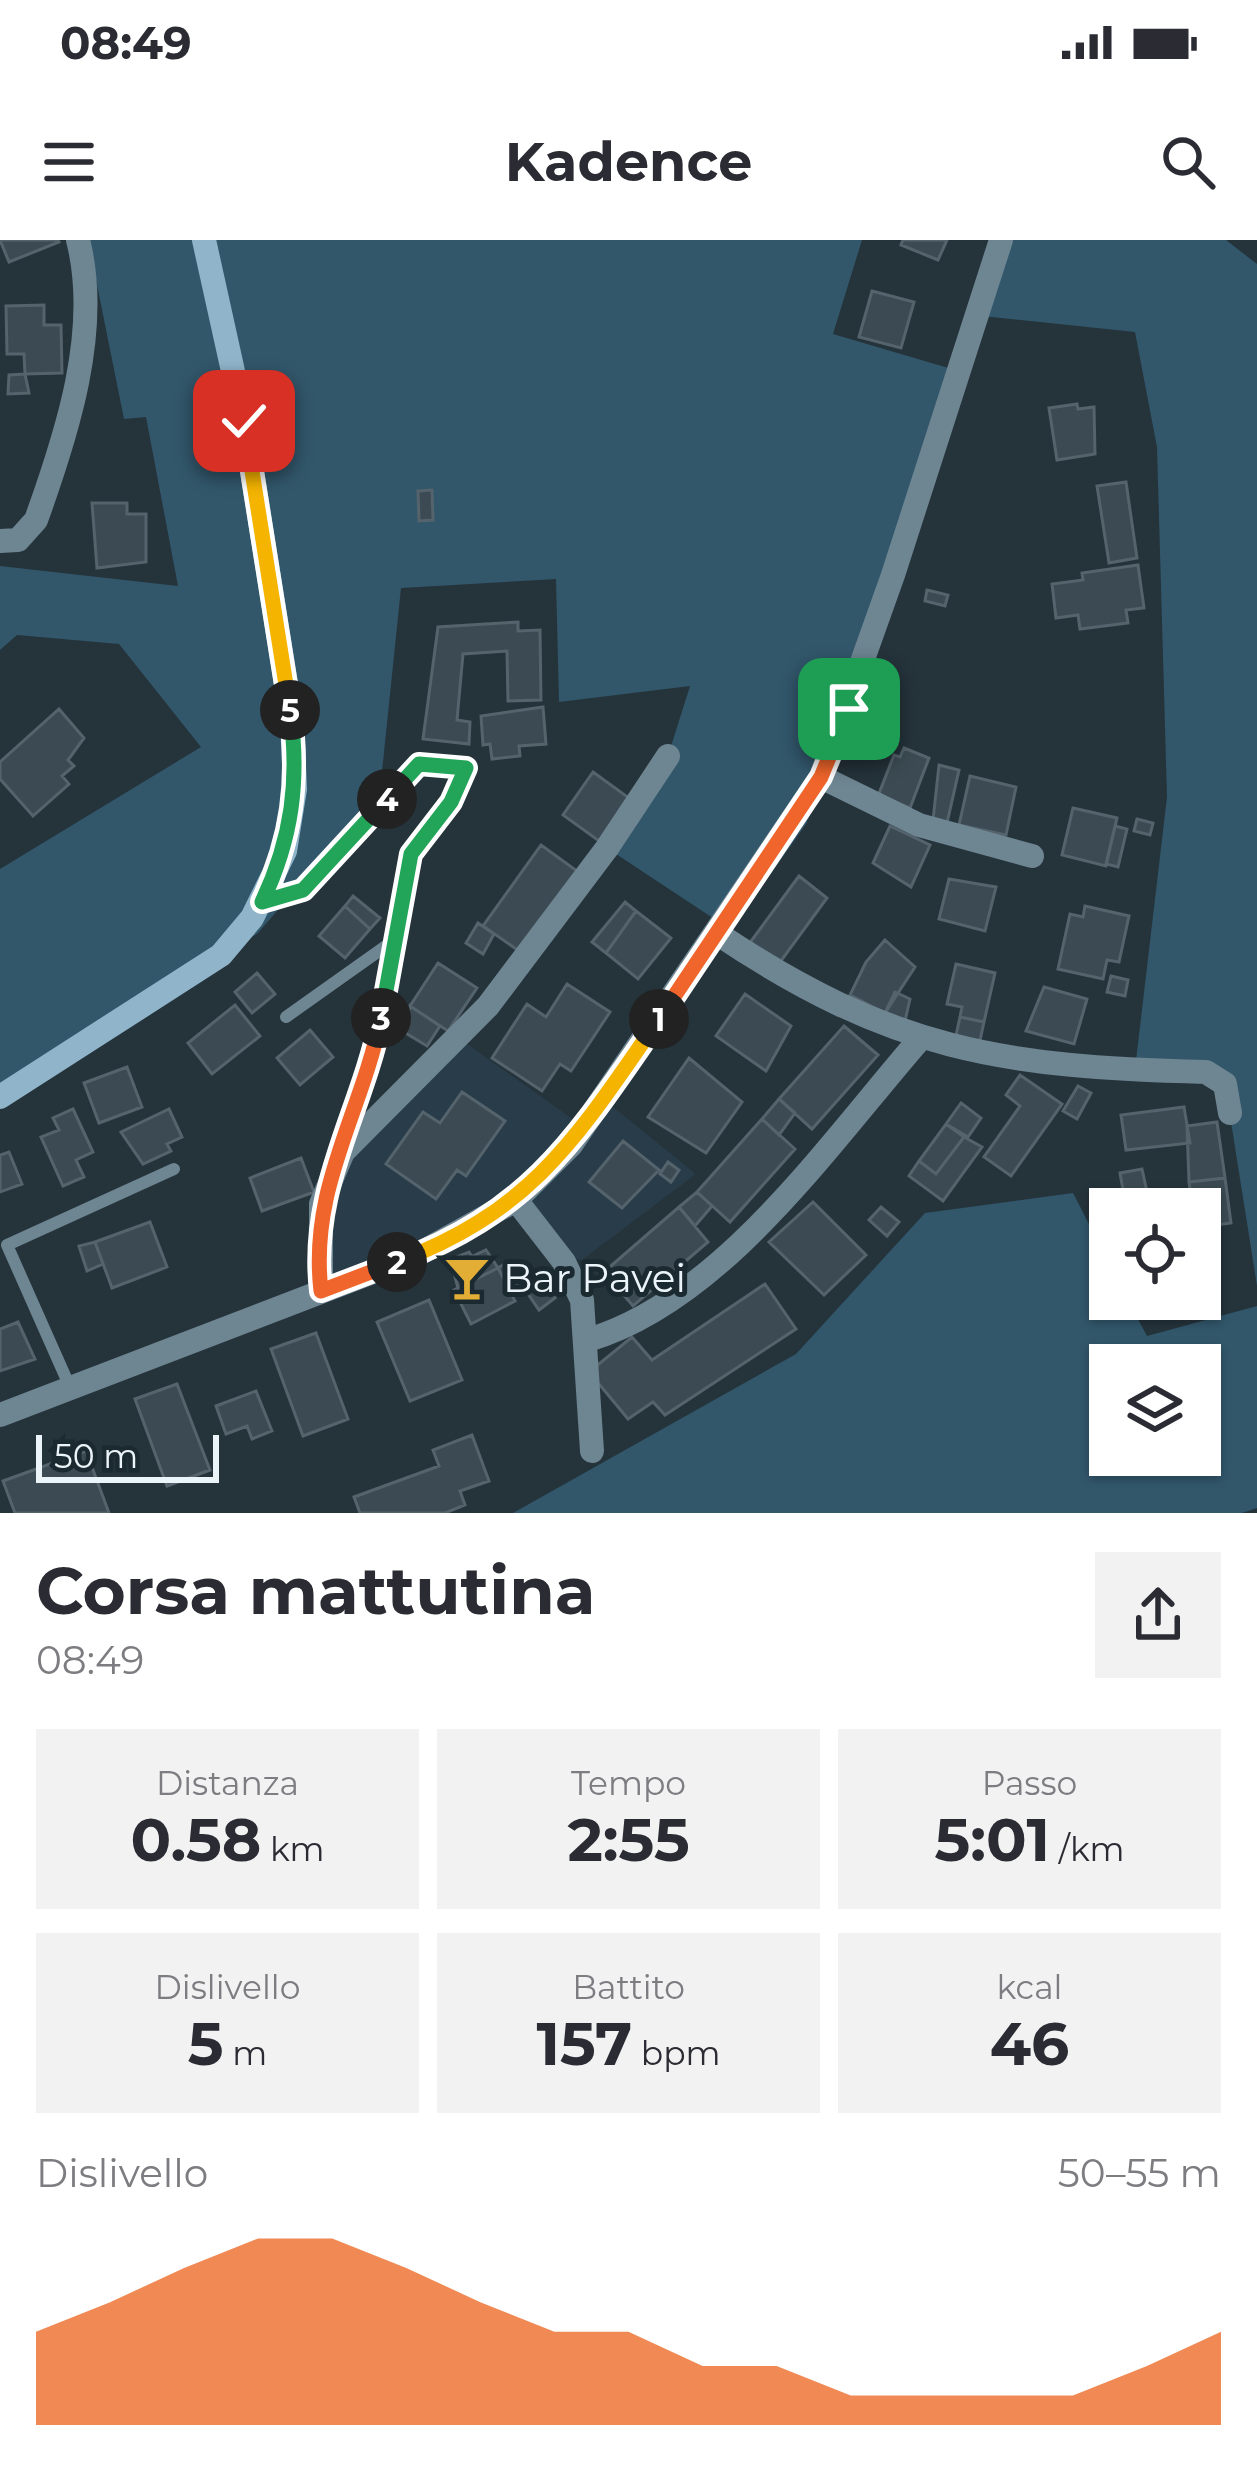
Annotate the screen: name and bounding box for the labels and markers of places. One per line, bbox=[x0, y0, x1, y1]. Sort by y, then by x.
pin bbox=[193, 370, 295, 472]
pin bbox=[798, 658, 900, 760]
pin: 5 bbox=[260, 680, 320, 740]
pin: 4 bbox=[357, 769, 417, 829]
pin: 3 bbox=[351, 988, 411, 1048]
pin: 1 bbox=[629, 989, 689, 1049]
pin: 2 bbox=[367, 1232, 427, 1292]
bar icon: Bar Pavei bbox=[442, 1253, 492, 1303]
place label: Bar Pavei bbox=[503, 1254, 686, 1302]

